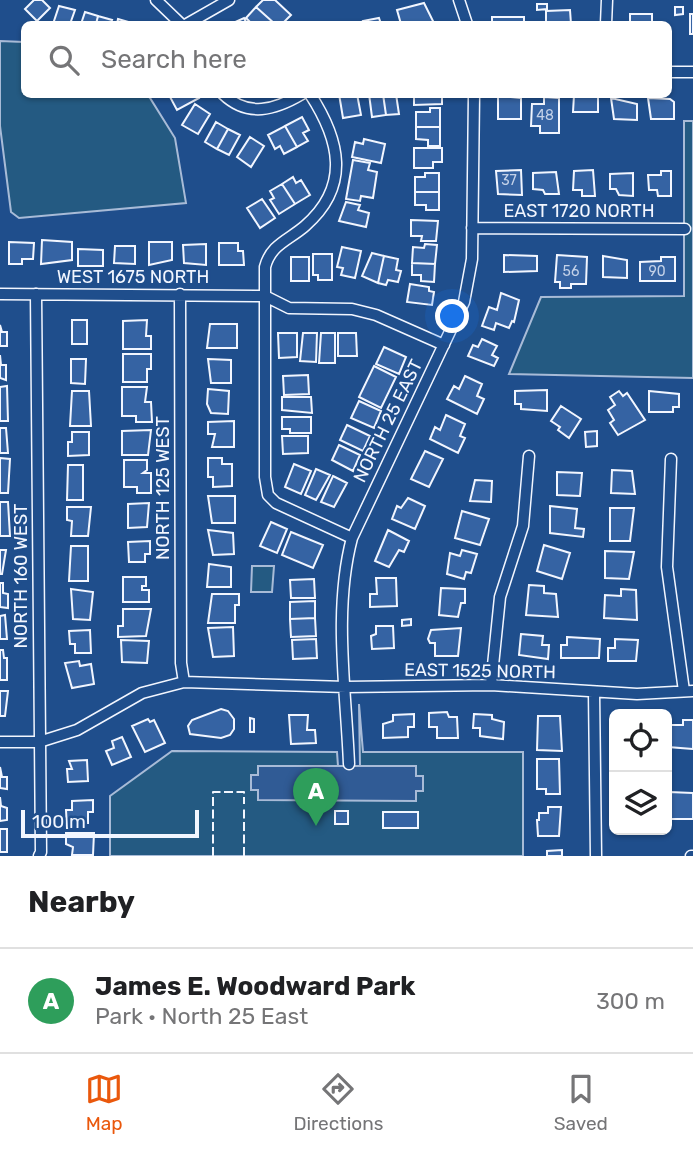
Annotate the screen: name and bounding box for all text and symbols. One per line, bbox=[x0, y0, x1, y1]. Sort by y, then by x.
search box bbox=[21, 21, 672, 98]
icon: search bbox=[45, 41, 83, 79]
text: Search here bbox=[101, 44, 247, 75]
house number: 48 bbox=[536, 107, 554, 124]
house number: 37 bbox=[501, 172, 517, 189]
street label: EAST 1720 NORTH bbox=[503, 200, 655, 222]
house number: 56 bbox=[563, 263, 579, 280]
house number: 90 bbox=[648, 263, 666, 280]
street label: WEST 1675 NORTH bbox=[57, 266, 209, 288]
your location bbox=[435, 299, 469, 333]
street label: NORTH 25 EAST bbox=[349, 356, 427, 486]
street label: NORTH 125 WEST bbox=[152, 416, 174, 560]
street label: NORTH 160 WEST bbox=[10, 504, 32, 648]
street label: EAST 1525 NORTH bbox=[404, 659, 556, 683]
map controls bbox=[609, 709, 672, 835]
button: locate bbox=[609, 709, 672, 772]
pin: A bbox=[293, 768, 339, 826]
button: layers bbox=[609, 772, 672, 835]
scale bar bbox=[21, 807, 200, 839]
text: 100 m bbox=[32, 810, 86, 833]
text: Nearby bbox=[28, 884, 135, 920]
text: James E. Woodward Park bbox=[95, 971, 415, 1002]
text: A bbox=[43, 987, 59, 1015]
text: 300 m bbox=[596, 987, 665, 1015]
text: Park · North 25 East bbox=[95, 1002, 308, 1030]
tab: Map bbox=[85, 1070, 123, 1135]
tab: Directions bbox=[293, 1070, 383, 1135]
tab: Saved bbox=[554, 1070, 608, 1135]

